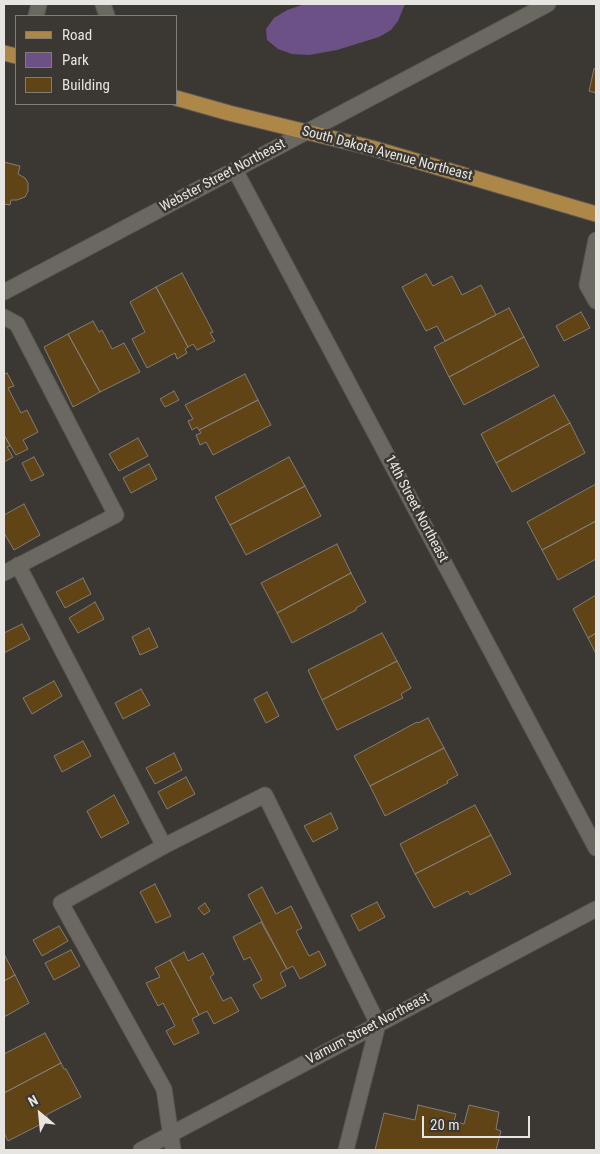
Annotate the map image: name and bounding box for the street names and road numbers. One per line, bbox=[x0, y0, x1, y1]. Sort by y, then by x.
street label: South Dakota Avenue Northeast bbox=[300, 123, 474, 185]
street label: Webster Street Northeast bbox=[157, 136, 289, 216]
street label: 14th Street Northeast bbox=[381, 453, 451, 565]
street label: Varnum Street Northeast bbox=[304, 989, 432, 1069]

